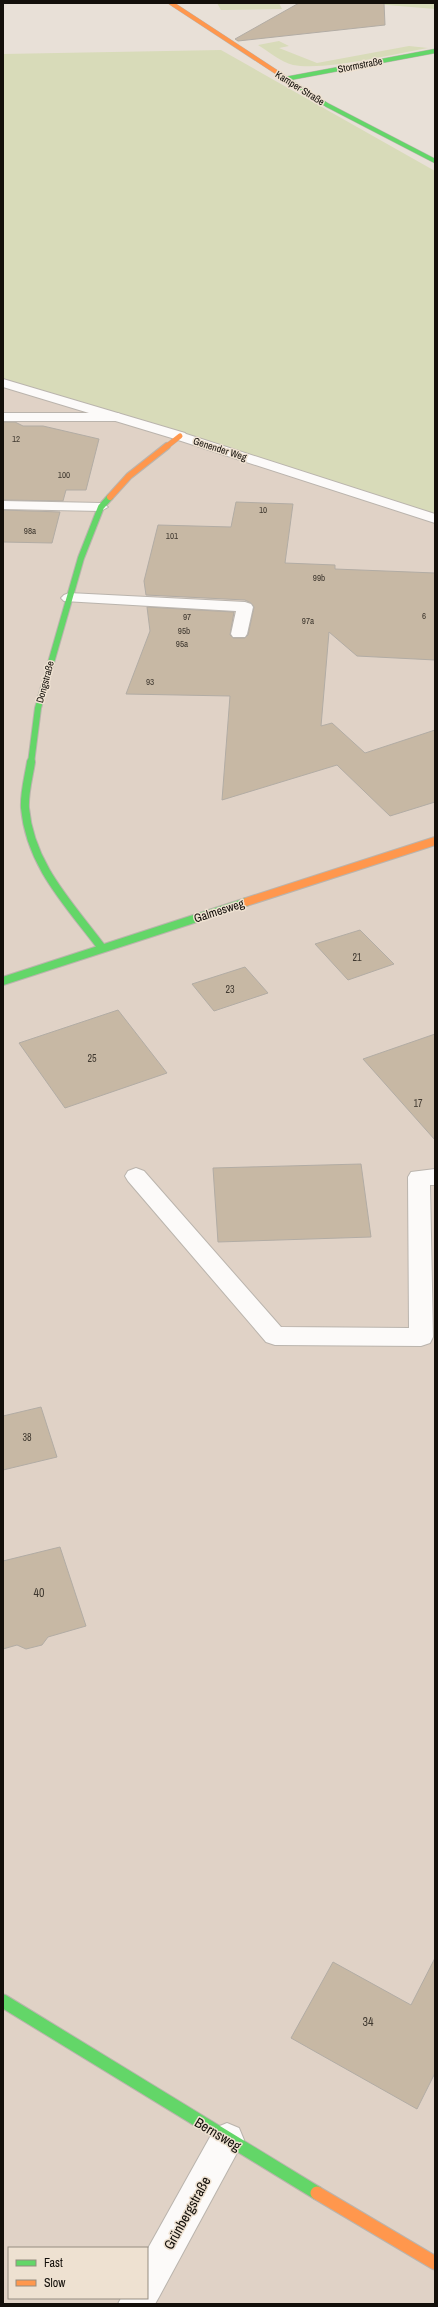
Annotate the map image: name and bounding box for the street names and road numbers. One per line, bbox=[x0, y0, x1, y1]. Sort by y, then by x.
street label: Stormstraße bbox=[337, 54, 384, 76]
street label: Kamper Straße bbox=[273, 68, 327, 108]
street label: Genender Weg bbox=[192, 434, 249, 464]
street label: Dongstraße bbox=[33, 659, 57, 704]
street label: Galmesweg bbox=[192, 895, 247, 927]
street label: Bernsweg bbox=[191, 2113, 245, 2155]
street label: Grünbergstraße bbox=[159, 2173, 215, 2253]

